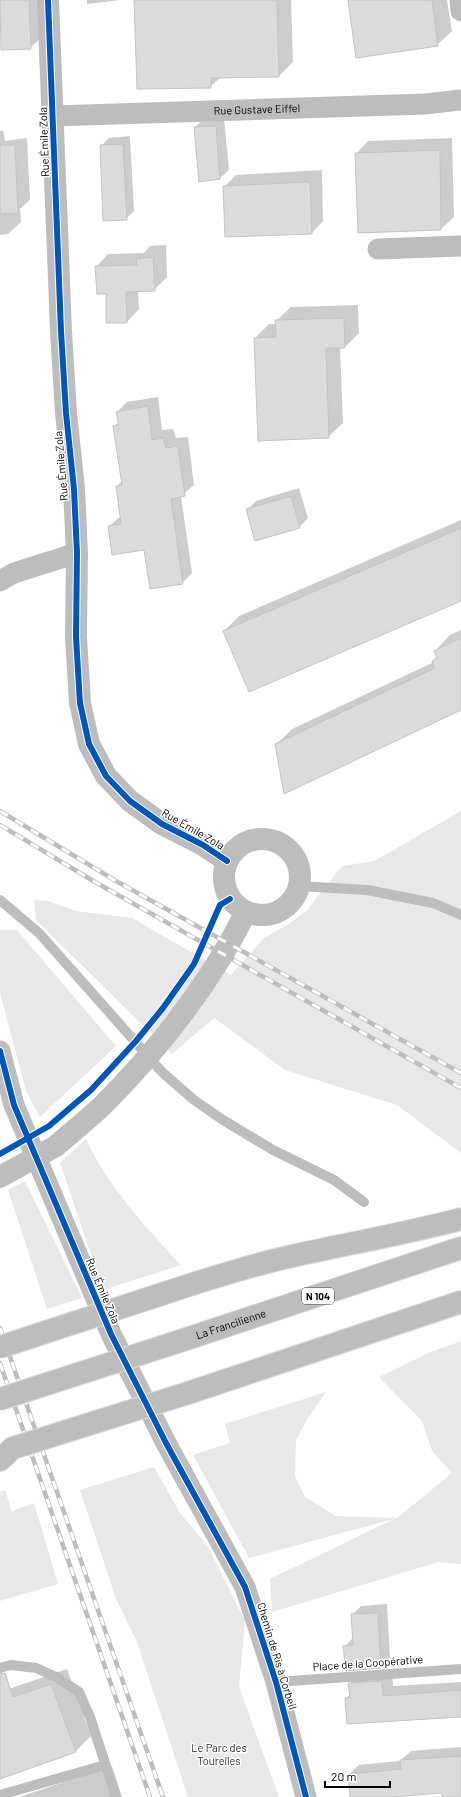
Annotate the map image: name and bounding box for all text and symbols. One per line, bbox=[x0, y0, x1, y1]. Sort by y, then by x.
street label: Rue Gustave Eiffel bbox=[213, 101, 300, 117]
street label: Rue Émile Zola bbox=[36, 107, 51, 177]
street label: Rue Émile Zola bbox=[51, 431, 70, 501]
street label: Rue Émile Zola bbox=[160, 805, 227, 852]
street label: Rue Émile Zola bbox=[84, 1256, 123, 1326]
road number: N 104 bbox=[302, 1288, 334, 1304]
street label: La Francilienne bbox=[194, 1306, 268, 1341]
street label: Chemin de Ris à Corbeil bbox=[255, 1601, 300, 1711]
street label: Place de la Coopérative bbox=[312, 1652, 424, 1673]
park label: Le Parc des Tourelles bbox=[191, 1741, 247, 1767]
scale bar bbox=[325, 1763, 390, 1789]
text: 20 m bbox=[331, 1769, 357, 1783]

